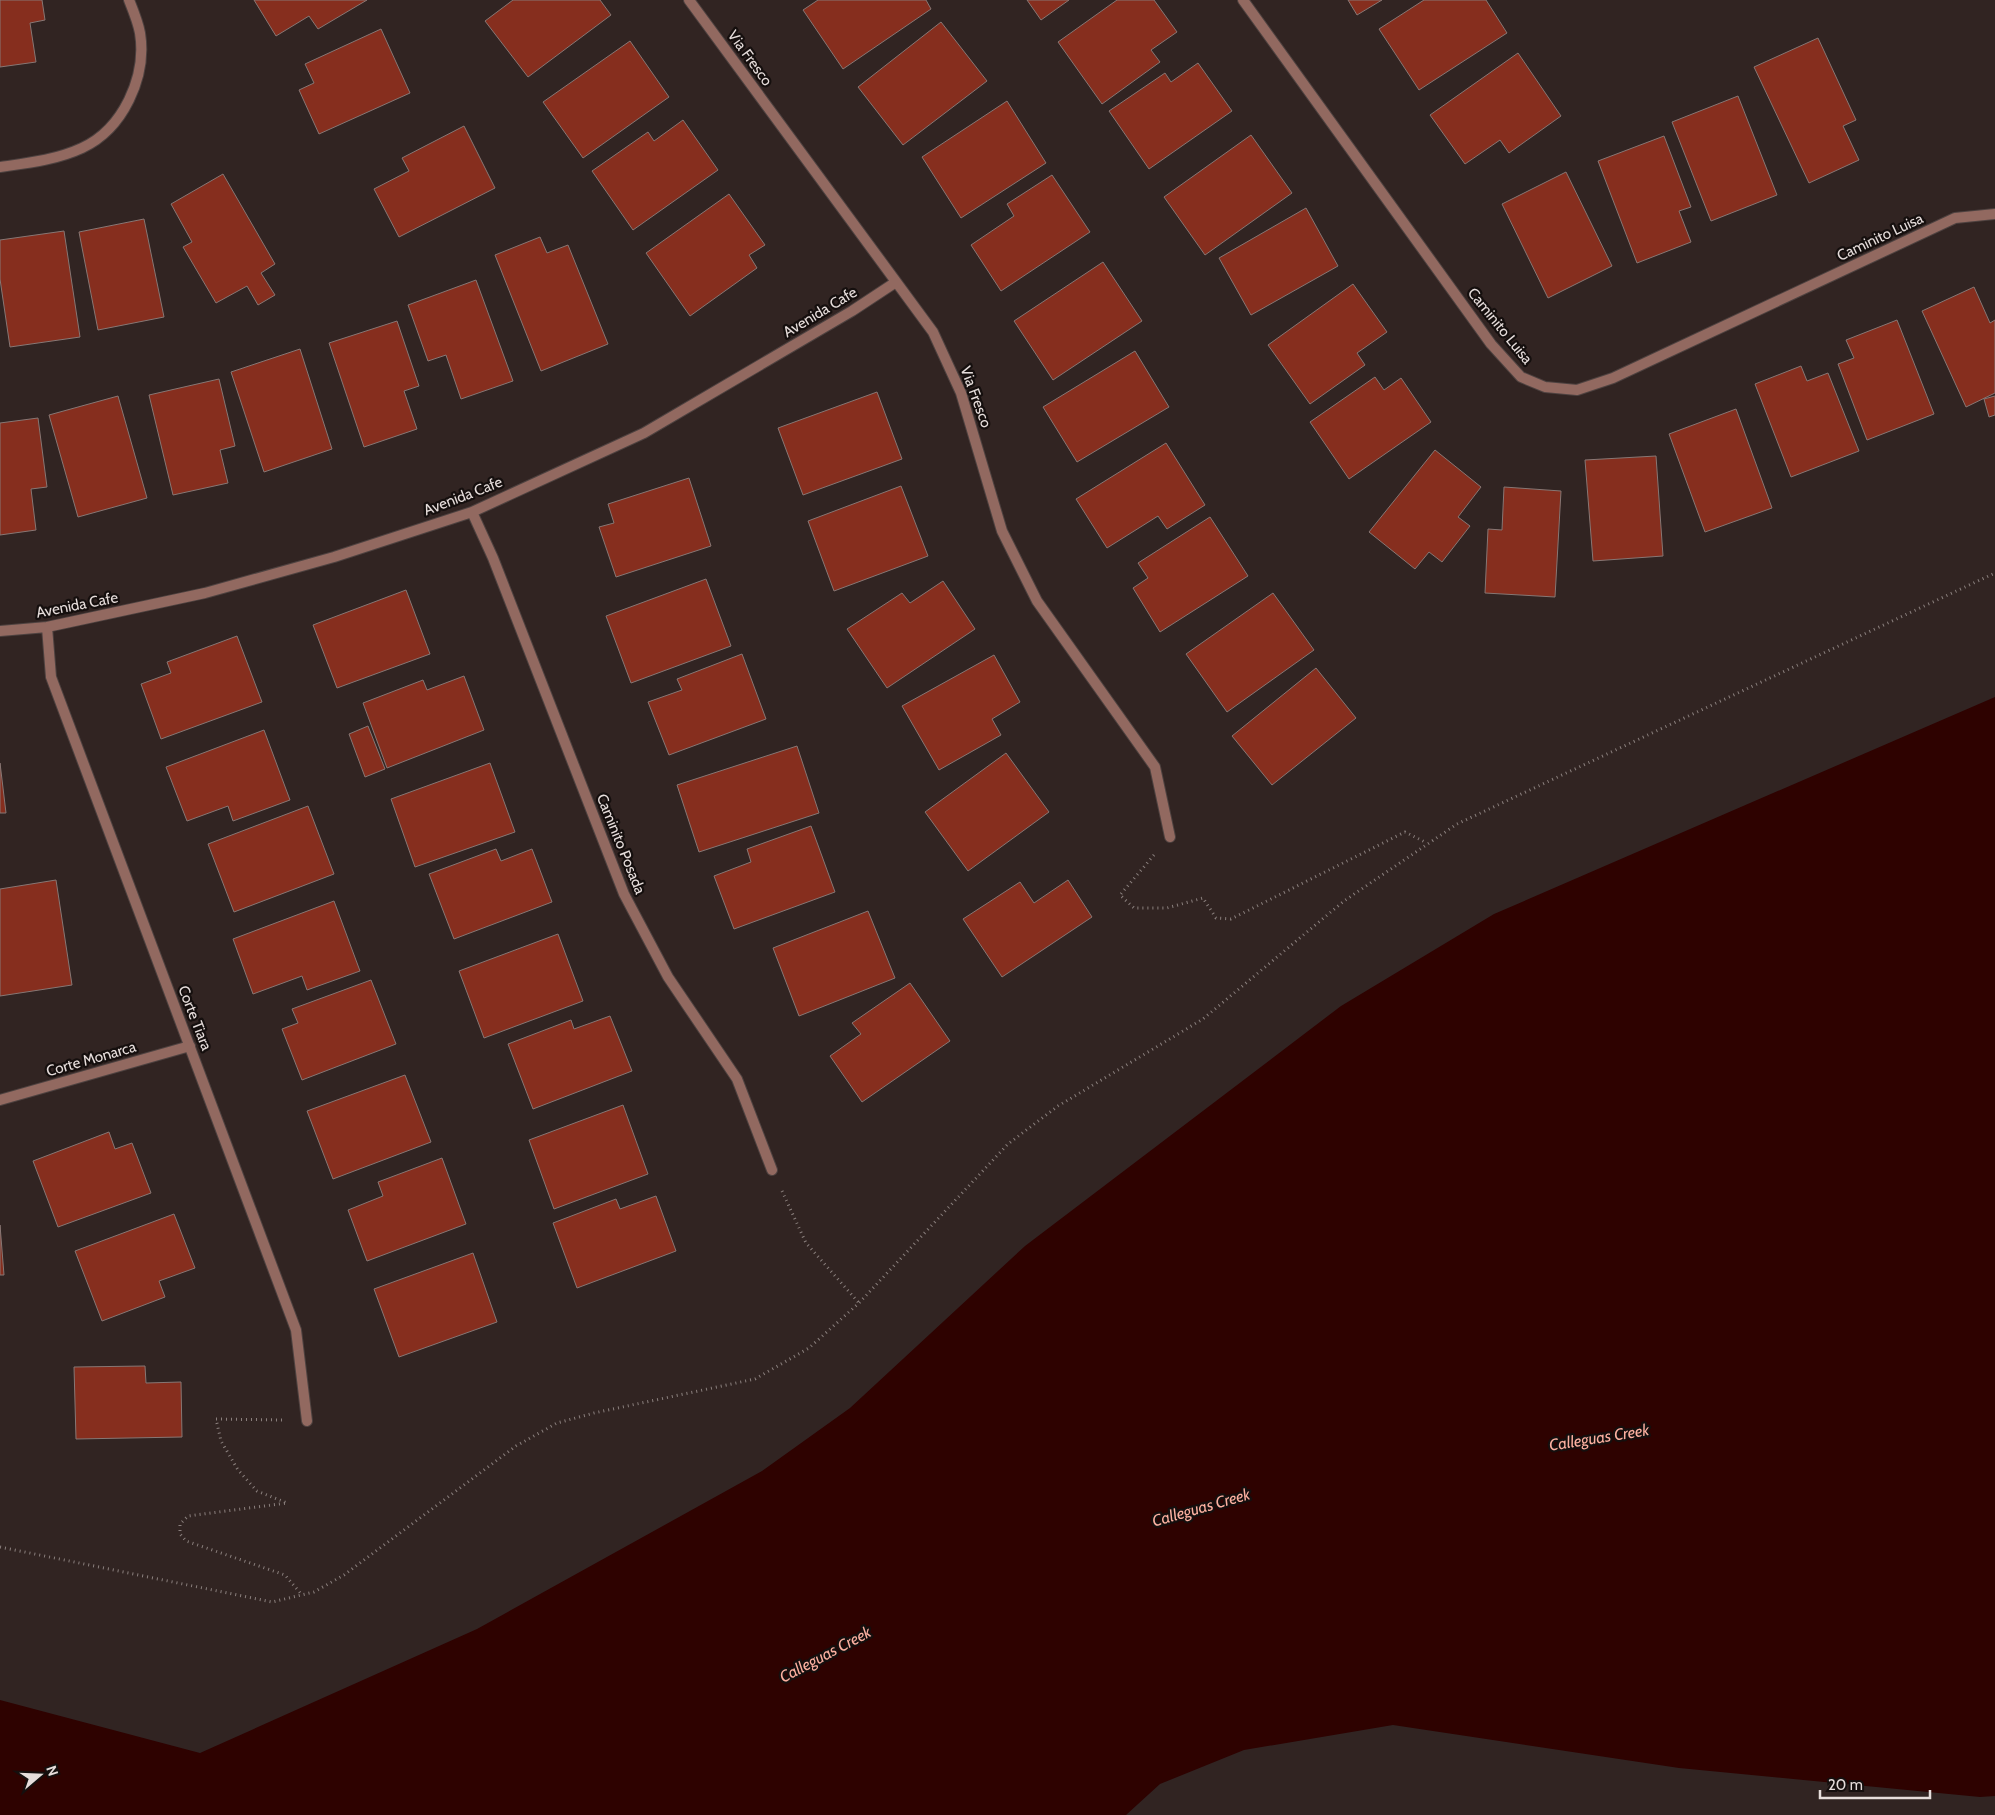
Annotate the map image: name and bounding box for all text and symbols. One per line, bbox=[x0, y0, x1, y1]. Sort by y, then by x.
street label: Via Fresco bbox=[724, 27, 776, 89]
street label: Caminito Luisa bbox=[1834, 209, 1927, 265]
street label: Avenida Cafe bbox=[780, 283, 860, 341]
street label: Caminito Luisa bbox=[1464, 284, 1537, 368]
street label: Via Fresco bbox=[957, 364, 995, 430]
street label: Avenida Cafe bbox=[421, 473, 505, 519]
street label: Avenida Cafe bbox=[35, 588, 120, 622]
street label: Caminito Posada bbox=[593, 791, 650, 897]
street label: Corte Tiara bbox=[174, 983, 216, 1054]
street label: Corte Monarca bbox=[44, 1037, 139, 1080]
water label: Calleguas Creek bbox=[1548, 1420, 1652, 1455]
water label: Calleguas Creek bbox=[1150, 1484, 1253, 1531]
water label: Calleguas Creek bbox=[776, 1622, 875, 1687]
north arrow bbox=[15, 1750, 65, 1800]
text: N bbox=[42, 1763, 62, 1778]
scale bar bbox=[1820, 1768, 1930, 1800]
text: 20 m bbox=[1828, 1776, 1863, 1794]

